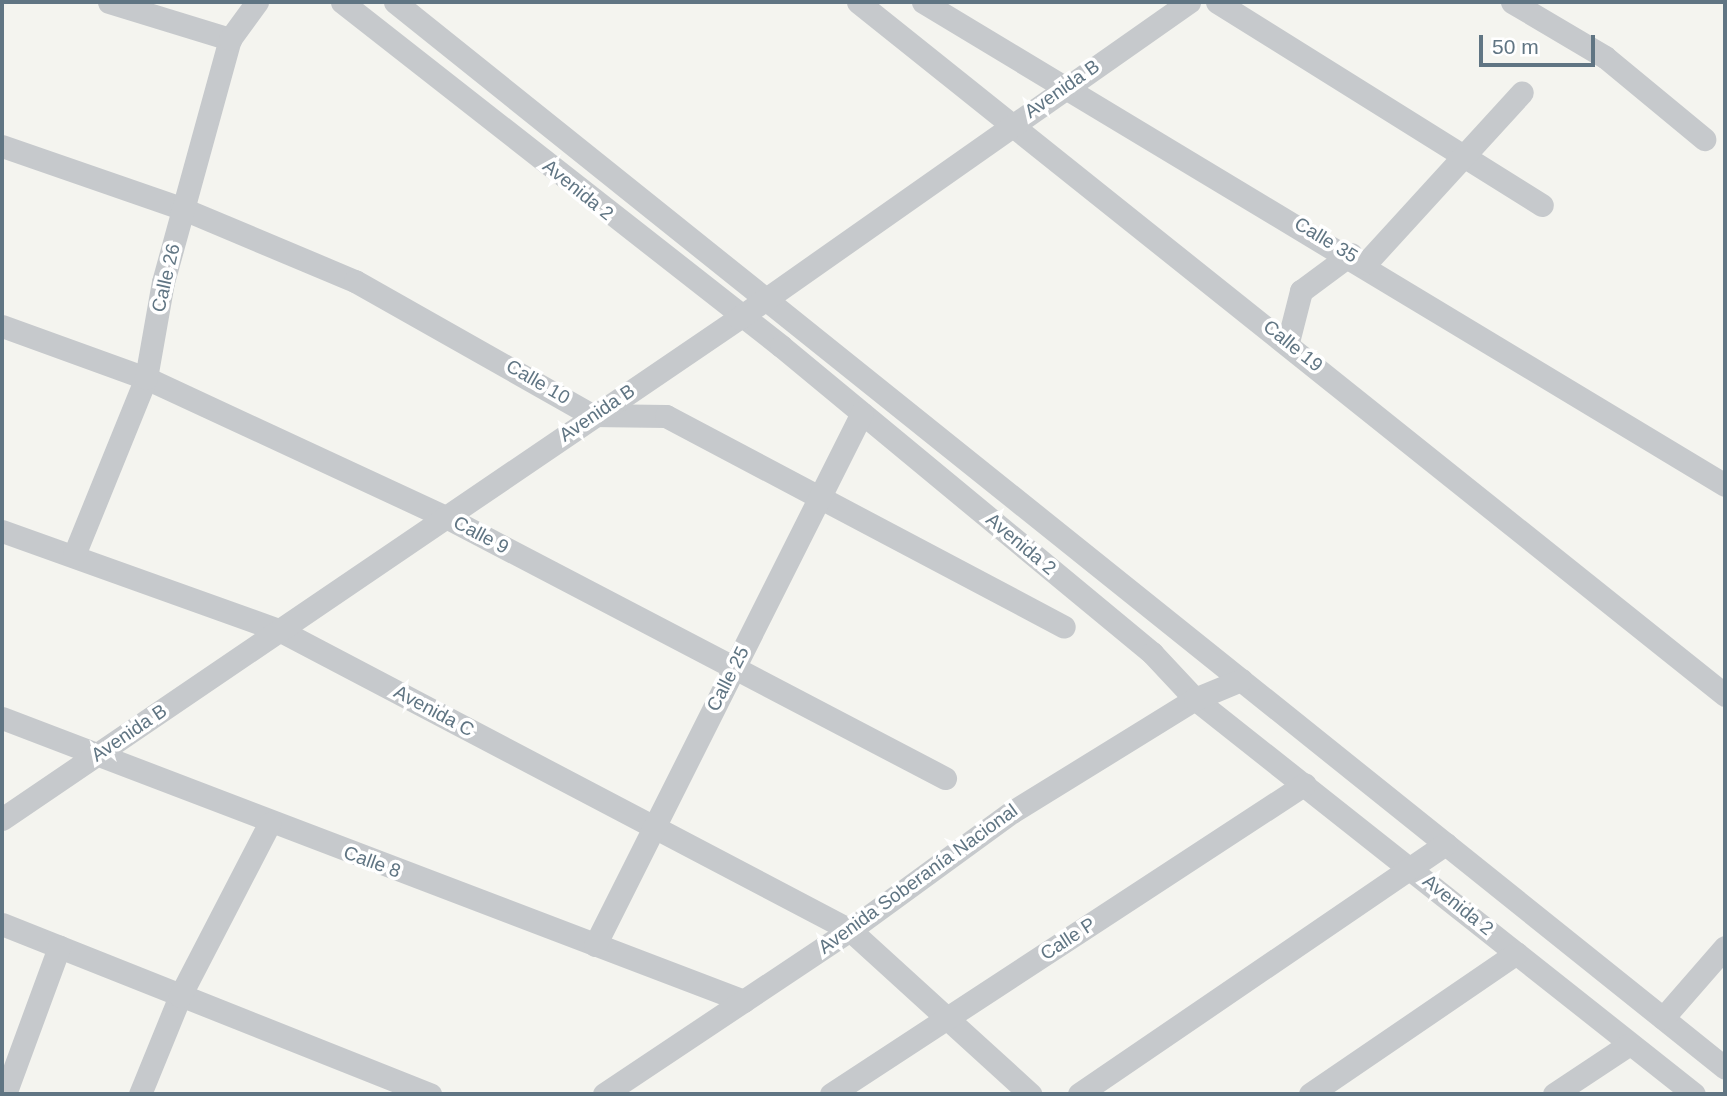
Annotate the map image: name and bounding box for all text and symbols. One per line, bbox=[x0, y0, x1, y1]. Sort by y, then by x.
scale bar bbox=[1482, 21, 1598, 65]
text: 50 m bbox=[1492, 35, 1539, 58]
street label: Avenida B bbox=[1020, 55, 1104, 123]
street label: Avenida 2 bbox=[538, 155, 618, 225]
street label: Calle 35 bbox=[1290, 212, 1362, 268]
street label: Calle 26 bbox=[147, 241, 185, 315]
street label: Calle 19 bbox=[1259, 315, 1327, 377]
street label: Calle 10 bbox=[502, 355, 574, 409]
street label: Avenida B bbox=[555, 379, 639, 447]
street label: Avenida 2 bbox=[981, 508, 1061, 580]
street label: Calle 9 bbox=[450, 511, 512, 559]
street label: Calle 25 bbox=[702, 643, 754, 715]
street label: Avenida C bbox=[390, 680, 478, 742]
street label: Avenida B bbox=[87, 699, 171, 767]
street label: Avenida Soberanía Nacional bbox=[814, 799, 1022, 959]
street label: Calle 8 bbox=[340, 841, 404, 883]
street label: Avenida 2 bbox=[1418, 870, 1498, 940]
street label: Calle P bbox=[1036, 913, 1100, 965]

